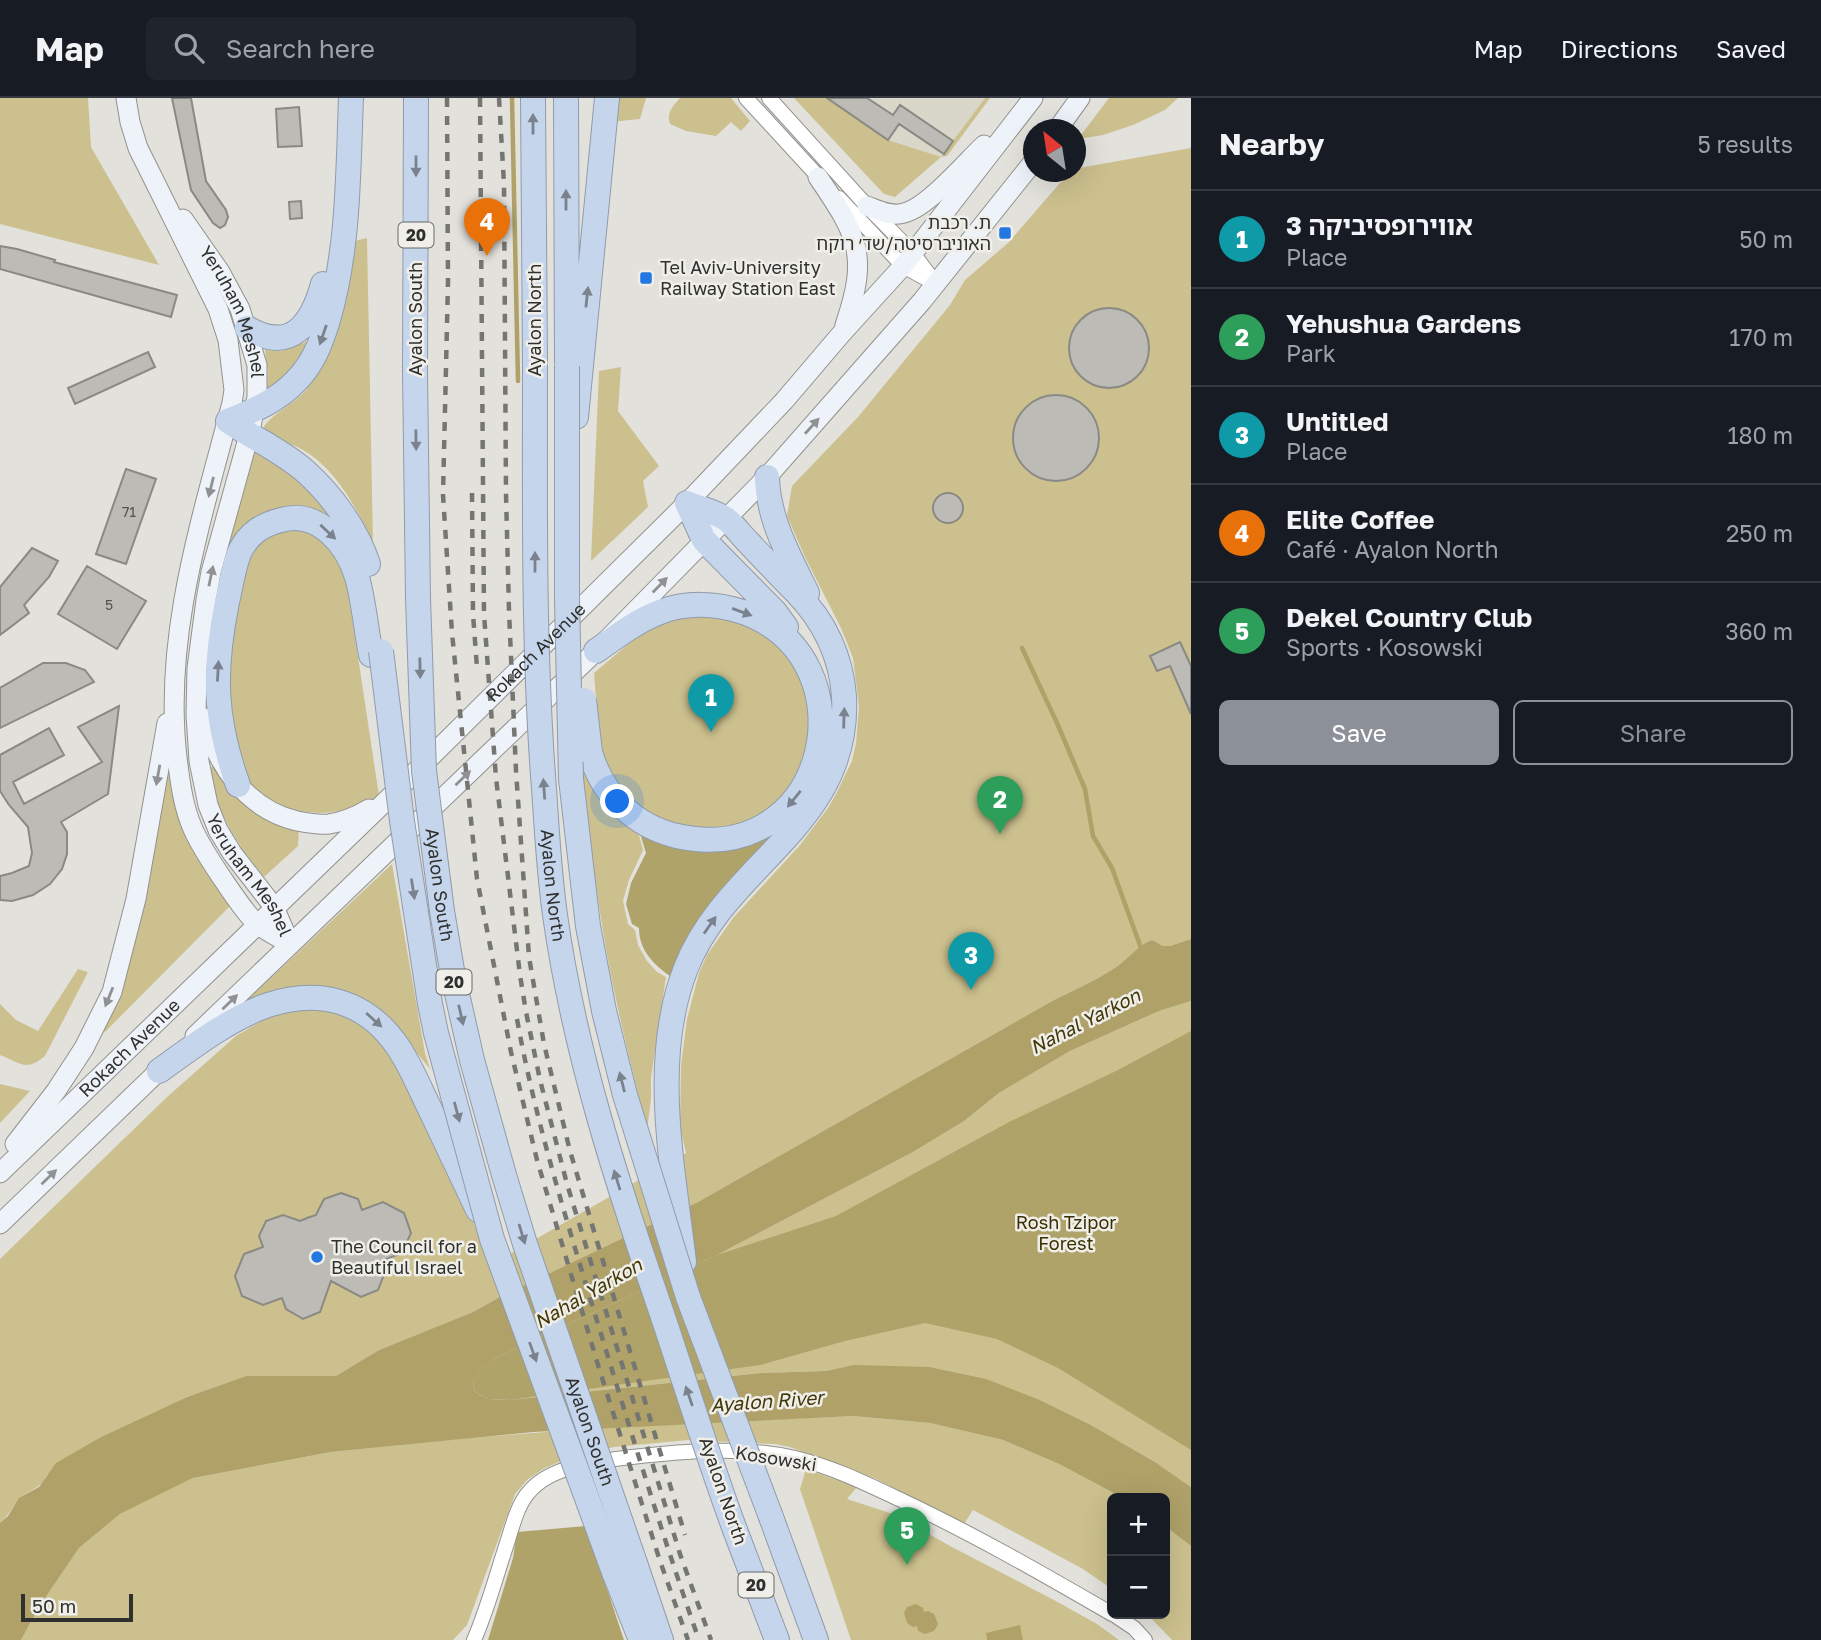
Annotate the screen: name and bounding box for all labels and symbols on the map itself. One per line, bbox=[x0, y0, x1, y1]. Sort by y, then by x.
one-way arrow bbox=[527, 112, 539, 134]
north arrow bbox=[1023, 119, 1086, 182]
one-way arrow bbox=[410, 155, 422, 177]
one-way arrow bbox=[560, 189, 572, 211]
pin: 4 bbox=[464, 198, 510, 256]
place label: ת. רכבת האוניברסיטה/שד׳ רוקח bbox=[816, 211, 991, 254]
road number: 20 bbox=[398, 223, 434, 248]
marker: ת. רכבת האוניברסיטה/שד׳ רוקח bbox=[997, 225, 1013, 241]
street label: Yeruham Meshel bbox=[195, 241, 269, 378]
place label: Tel Aviv-University Railway Station East bbox=[660, 256, 836, 299]
street label: Ayalon South bbox=[404, 262, 426, 376]
street label: Ayalon North bbox=[523, 264, 545, 376]
marker: Tel Aviv-University Railway Station East bbox=[638, 270, 654, 286]
one-way arrow bbox=[582, 286, 593, 308]
one-way arrow bbox=[317, 324, 328, 345]
one-way arrow bbox=[804, 417, 820, 435]
one-way arrow bbox=[410, 429, 422, 451]
one-way arrow bbox=[205, 476, 216, 498]
house number: 71 bbox=[122, 503, 136, 520]
one-way arrow bbox=[319, 524, 337, 540]
one-way arrow bbox=[529, 550, 541, 572]
one-way arrow bbox=[205, 565, 216, 587]
one-way arrow bbox=[652, 577, 668, 594]
house number: 5 bbox=[105, 596, 113, 613]
street label: Rokach Avenue bbox=[481, 598, 590, 706]
one-way arrow bbox=[732, 607, 753, 618]
one-way arrow bbox=[414, 657, 425, 679]
one-way arrow bbox=[213, 659, 224, 681]
pin: 1 bbox=[688, 674, 734, 732]
one-way arrow bbox=[838, 706, 849, 728]
one-way arrow bbox=[152, 764, 163, 786]
one-way arrow bbox=[454, 771, 471, 787]
pin: 2 bbox=[977, 776, 1023, 834]
one-way arrow bbox=[538, 778, 549, 800]
your location bbox=[600, 784, 634, 818]
one-way arrow bbox=[787, 790, 801, 808]
street label: Yeruham Meshel bbox=[203, 810, 297, 940]
street label: Ayalon South bbox=[421, 827, 459, 943]
street label: Ayalon North bbox=[537, 828, 571, 943]
one-way arrow bbox=[408, 878, 419, 900]
one-way arrow bbox=[703, 916, 717, 934]
pin: 3 bbox=[948, 932, 994, 990]
road number: 20 bbox=[436, 970, 472, 995]
water label: Nahal Yarkon bbox=[1026, 982, 1145, 1058]
one-way arrow bbox=[104, 986, 115, 1007]
one-way arrow bbox=[222, 993, 239, 1010]
street label: Rokach Avenue bbox=[74, 994, 184, 1101]
one-way arrow bbox=[456, 1004, 467, 1026]
one-way arrow bbox=[365, 1012, 382, 1028]
one-way arrow bbox=[616, 1070, 627, 1092]
one-way arrow bbox=[452, 1101, 463, 1123]
one-way arrow bbox=[40, 1169, 57, 1185]
one-way arrow bbox=[612, 1169, 622, 1190]
park label: Rosh Tzipor Forest bbox=[1016, 1211, 1116, 1254]
one-way arrow bbox=[517, 1223, 527, 1244]
place label: The Council for a Beautiful Israel bbox=[331, 1235, 477, 1278]
marker: The Council for a Beautiful Israel bbox=[309, 1249, 325, 1265]
water label: Nahal Yarkon bbox=[530, 1252, 647, 1333]
one-way arrow bbox=[528, 1341, 539, 1362]
street label: Ayalon South bbox=[562, 1373, 620, 1489]
one-way arrow bbox=[684, 1385, 694, 1406]
water label: Ayalon River bbox=[710, 1385, 827, 1416]
street label: Ayalon North bbox=[695, 1434, 753, 1548]
street label: Kosowski bbox=[734, 1441, 818, 1475]
pin: 5 bbox=[884, 1507, 930, 1565]
road number: 20 bbox=[738, 1572, 774, 1597]
scale bar bbox=[21, 1591, 133, 1623]

